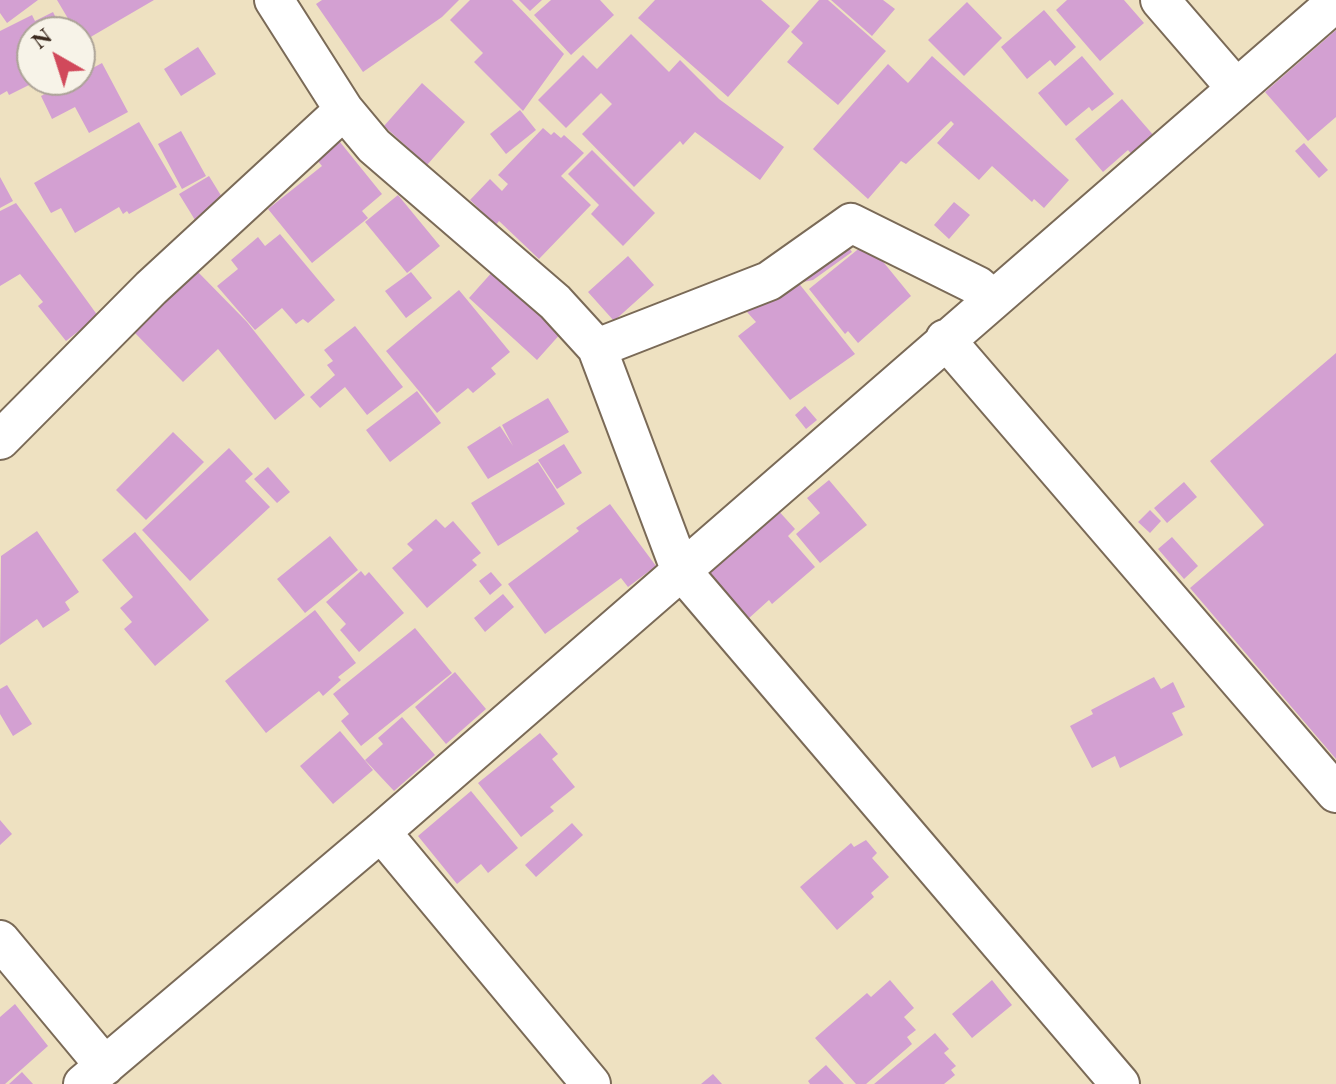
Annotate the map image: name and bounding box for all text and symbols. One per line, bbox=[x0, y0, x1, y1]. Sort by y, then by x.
north arrow bbox=[16, 16, 96, 96]
text: N bbox=[26, 22, 58, 55]

